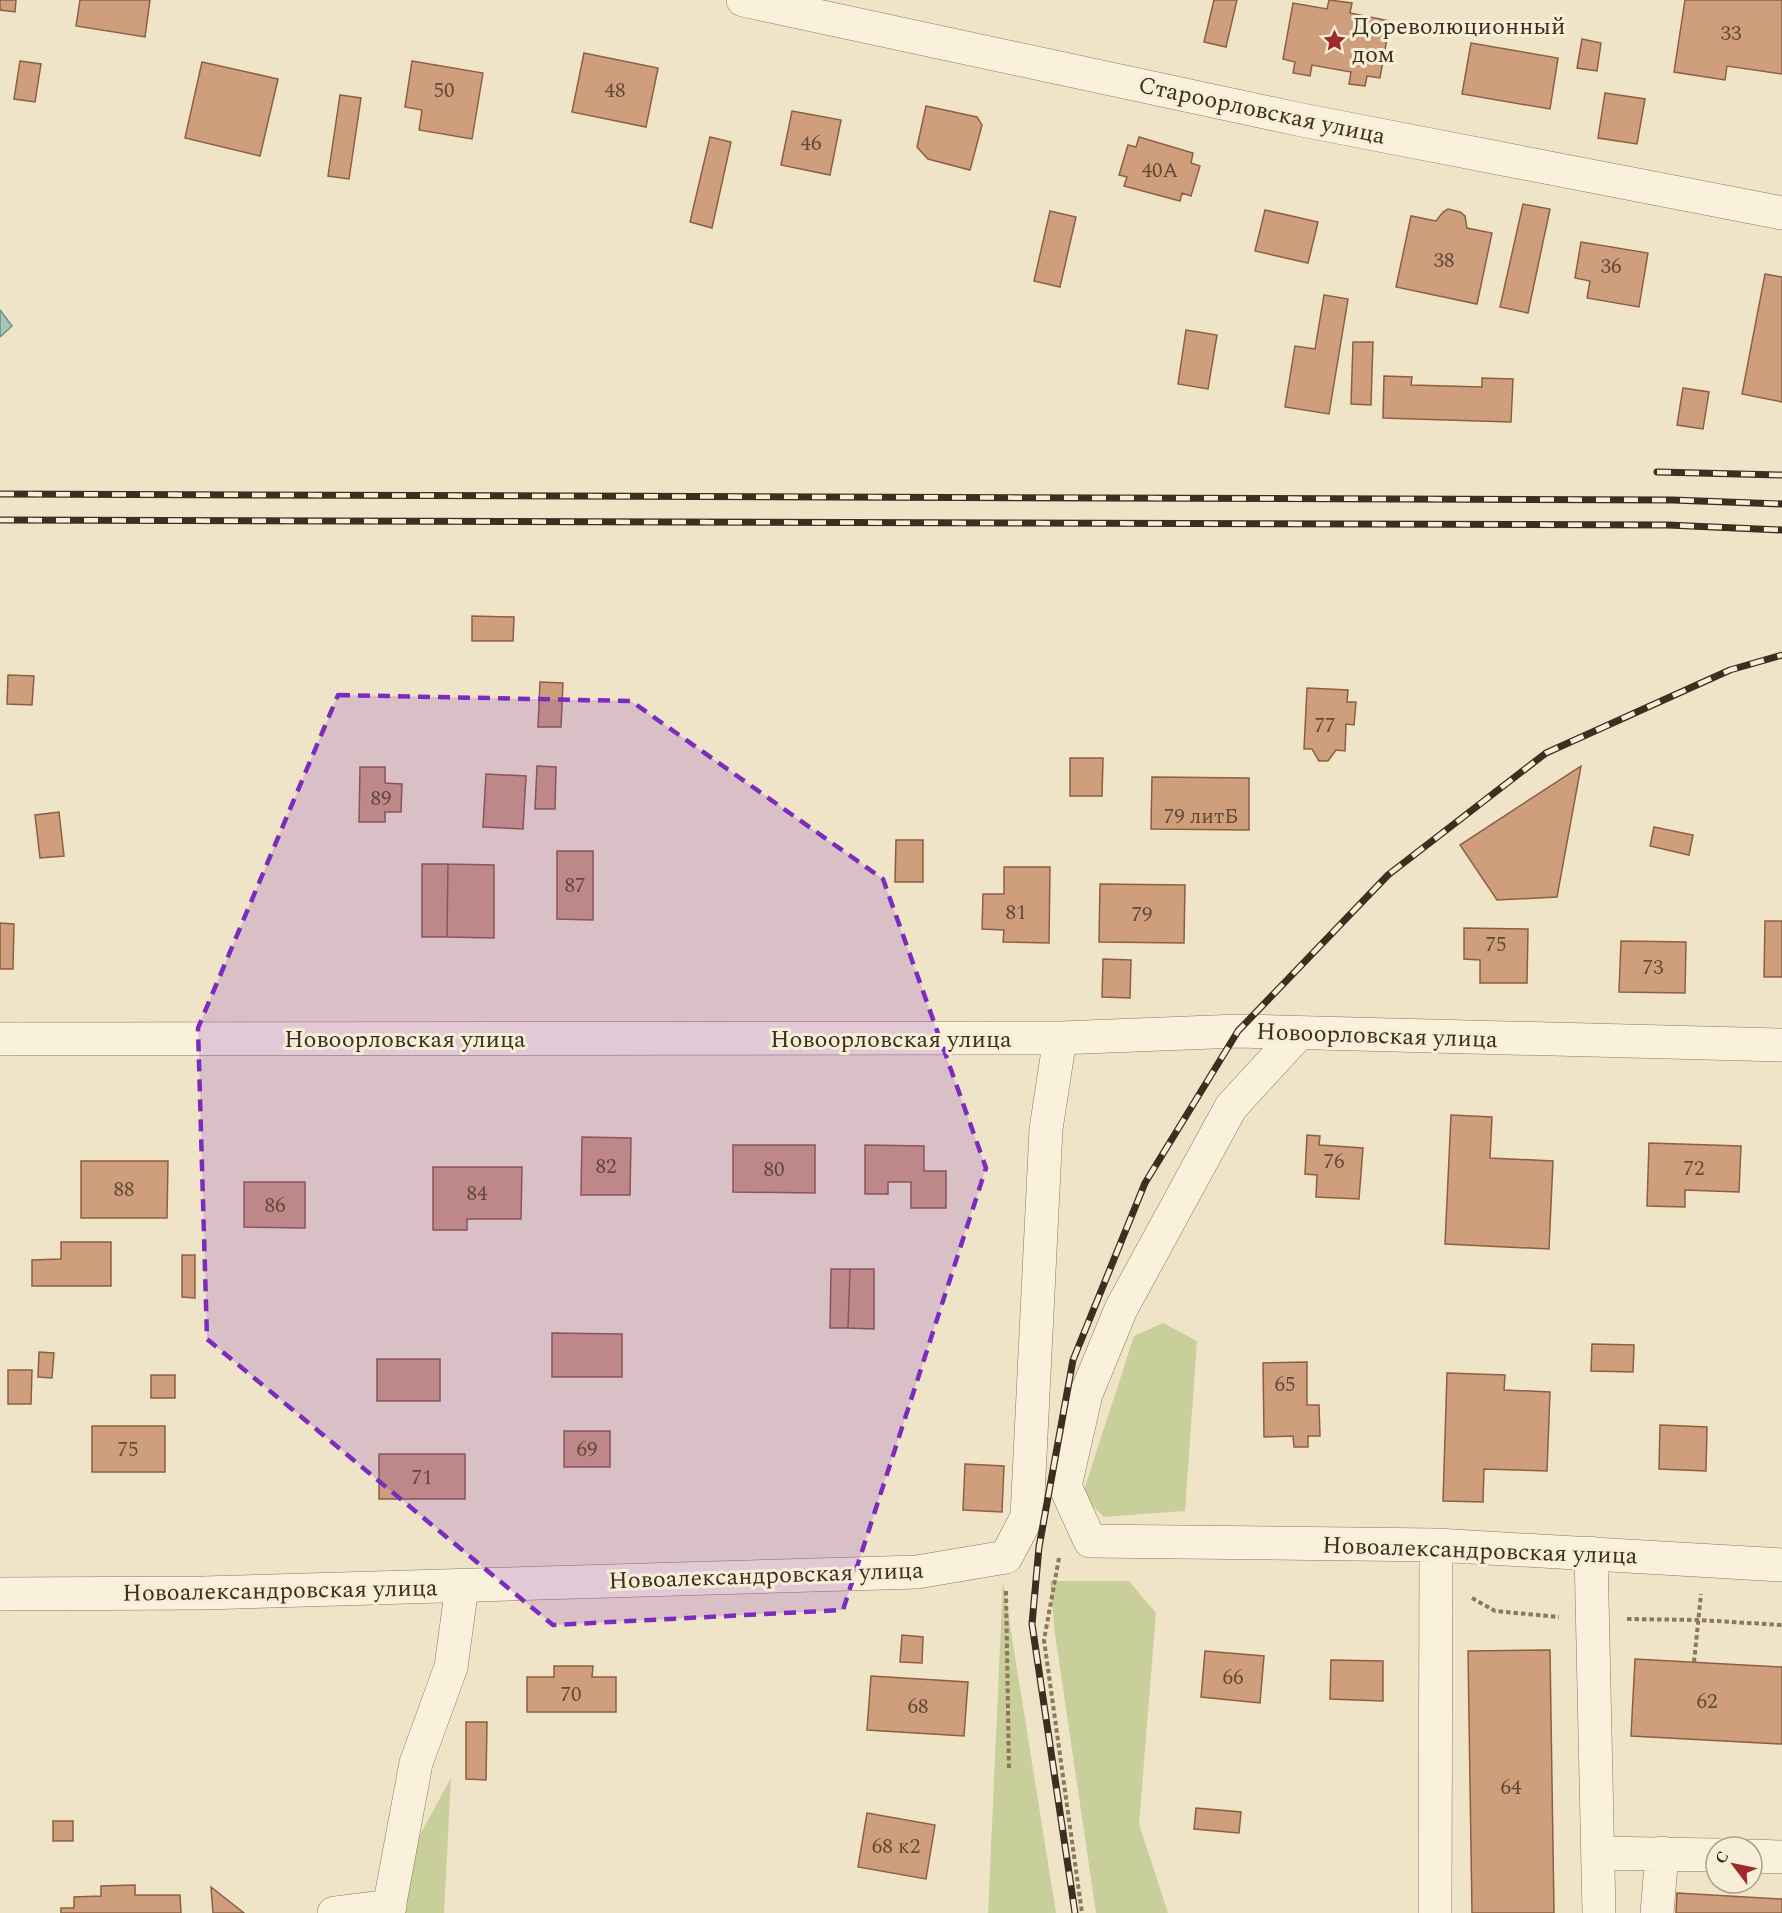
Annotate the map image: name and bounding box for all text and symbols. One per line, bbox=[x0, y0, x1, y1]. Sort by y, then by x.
place label: Дореволюционный дом bbox=[1352, 9, 1565, 73]
house number: 33 bbox=[1721, 18, 1742, 50]
place icon: Дореволюционный дом bbox=[1321, 27, 1347, 53]
street label: Староорловская улица bbox=[1135, 67, 1389, 155]
house number: 50 bbox=[434, 75, 455, 107]
house number: 48 bbox=[605, 75, 626, 107]
house number: 46 bbox=[801, 128, 822, 160]
house number: 40А bbox=[1142, 155, 1179, 187]
house number: 38 bbox=[1434, 245, 1455, 277]
house number: 36 bbox=[1601, 251, 1622, 283]
house number: 77 bbox=[1315, 710, 1336, 742]
house number: 89 bbox=[371, 783, 392, 815]
house number: 79 литБ bbox=[1164, 801, 1238, 833]
house number: 87 bbox=[565, 870, 586, 902]
house number: 81 bbox=[1006, 897, 1027, 929]
house number: 79 bbox=[1132, 899, 1153, 931]
house number: 75 bbox=[1486, 929, 1507, 961]
house number: 73 bbox=[1643, 952, 1664, 984]
street label: Новоорловская улица bbox=[1256, 1014, 1499, 1058]
street label: Новоорловская улица bbox=[284, 1022, 526, 1058]
street label: Новоорловская улица bbox=[770, 1022, 1012, 1058]
house number: 76 bbox=[1324, 1146, 1345, 1178]
house number: 82 bbox=[596, 1151, 617, 1183]
house number: 72 bbox=[1684, 1153, 1705, 1185]
house number: 80 bbox=[764, 1154, 785, 1186]
house number: 88 bbox=[114, 1174, 135, 1206]
house number: 84 bbox=[467, 1178, 488, 1210]
house number: 86 bbox=[265, 1190, 286, 1222]
house number: 65 bbox=[1275, 1369, 1296, 1401]
house number: 75 bbox=[118, 1434, 139, 1466]
house number: 69 bbox=[577, 1434, 598, 1466]
house number: 71 bbox=[412, 1462, 433, 1494]
street label: Новоалександровская улица bbox=[1322, 1528, 1638, 1575]
street label: Новоалександровская улица bbox=[608, 1552, 925, 1599]
street label: Новоалександровская улица bbox=[122, 1570, 438, 1612]
house number: 66 bbox=[1223, 1662, 1244, 1694]
house number: 70 bbox=[561, 1679, 582, 1711]
house number: 62 bbox=[1697, 1686, 1718, 1718]
house number: 68 bbox=[908, 1691, 929, 1723]
house number: 64 bbox=[1501, 1772, 1522, 1804]
house number: 68 к2 bbox=[872, 1831, 920, 1863]
north arrow bbox=[1704, 1835, 1764, 1895]
text: С bbox=[1709, 1846, 1735, 1869]

